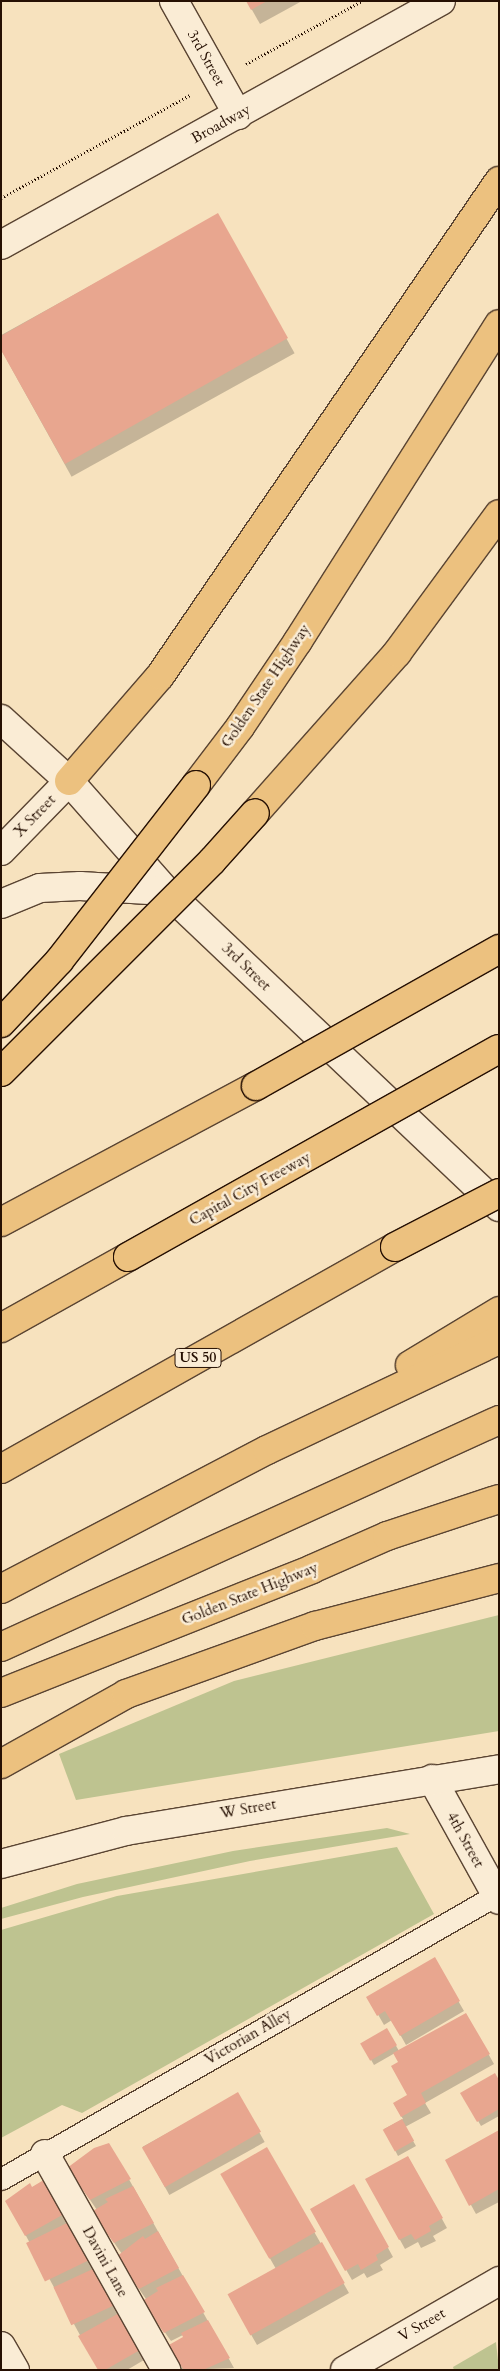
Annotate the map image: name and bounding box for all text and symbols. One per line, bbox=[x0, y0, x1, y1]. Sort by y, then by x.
street label: 3rd Street bbox=[183, 27, 229, 89]
street label: Broadway bbox=[188, 100, 254, 148]
street label: Golden State Highway bbox=[218, 621, 314, 751]
street label: X Street bbox=[10, 791, 60, 841]
street label: 3rd Street bbox=[218, 939, 274, 995]
street label: Capital City Freeway bbox=[186, 1148, 314, 1230]
road number: US 50 bbox=[174, 1346, 222, 1370]
street label: Golden State Highway bbox=[179, 1558, 321, 1630]
street label: W Street bbox=[219, 1795, 277, 1823]
street label: 4th Street bbox=[442, 1809, 488, 1871]
street label: Victorian Alley bbox=[202, 2005, 294, 2069]
street label: Davini Lane bbox=[78, 2223, 132, 2301]
street label: V Street bbox=[395, 2304, 449, 2346]

